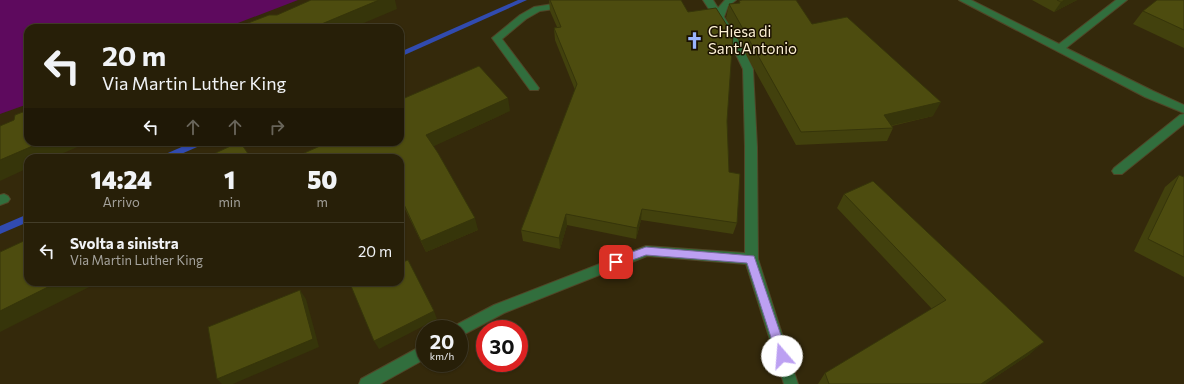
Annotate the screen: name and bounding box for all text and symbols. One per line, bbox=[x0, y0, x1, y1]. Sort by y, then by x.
place label: CHiesa di Sant'Antonio bbox=[708, 22, 797, 57]
church icon: CHiesa di Sant'Antonio bbox=[685, 31, 705, 51]
text: 20 m bbox=[102, 38, 166, 72]
icon: left bbox=[36, 40, 88, 92]
text: Via Martin Luther King bbox=[102, 72, 286, 94]
icon: left bbox=[140, 116, 162, 138]
icon: ahead bbox=[182, 116, 204, 138]
icon: ahead bbox=[224, 116, 246, 138]
icon: right bbox=[266, 116, 288, 138]
text: 14:24 bbox=[91, 165, 152, 194]
text: 1 bbox=[224, 165, 235, 194]
text: 50 bbox=[307, 165, 337, 194]
text: Arrivo bbox=[103, 194, 140, 210]
text: min bbox=[218, 194, 241, 210]
text: m bbox=[317, 194, 328, 210]
text: Svolta a sinistra bbox=[70, 234, 179, 252]
icon: left bbox=[36, 240, 58, 262]
text: 20 m bbox=[358, 242, 392, 260]
pin bbox=[599, 245, 633, 279]
icon: arrive bbox=[605, 251, 627, 273]
text: Via Martin Luther King bbox=[70, 252, 203, 268]
speed limit sign: 30 bbox=[476, 320, 528, 372]
text: 20 bbox=[430, 329, 454, 353]
position arrow bbox=[761, 335, 803, 377]
text: km/h bbox=[430, 350, 454, 362]

